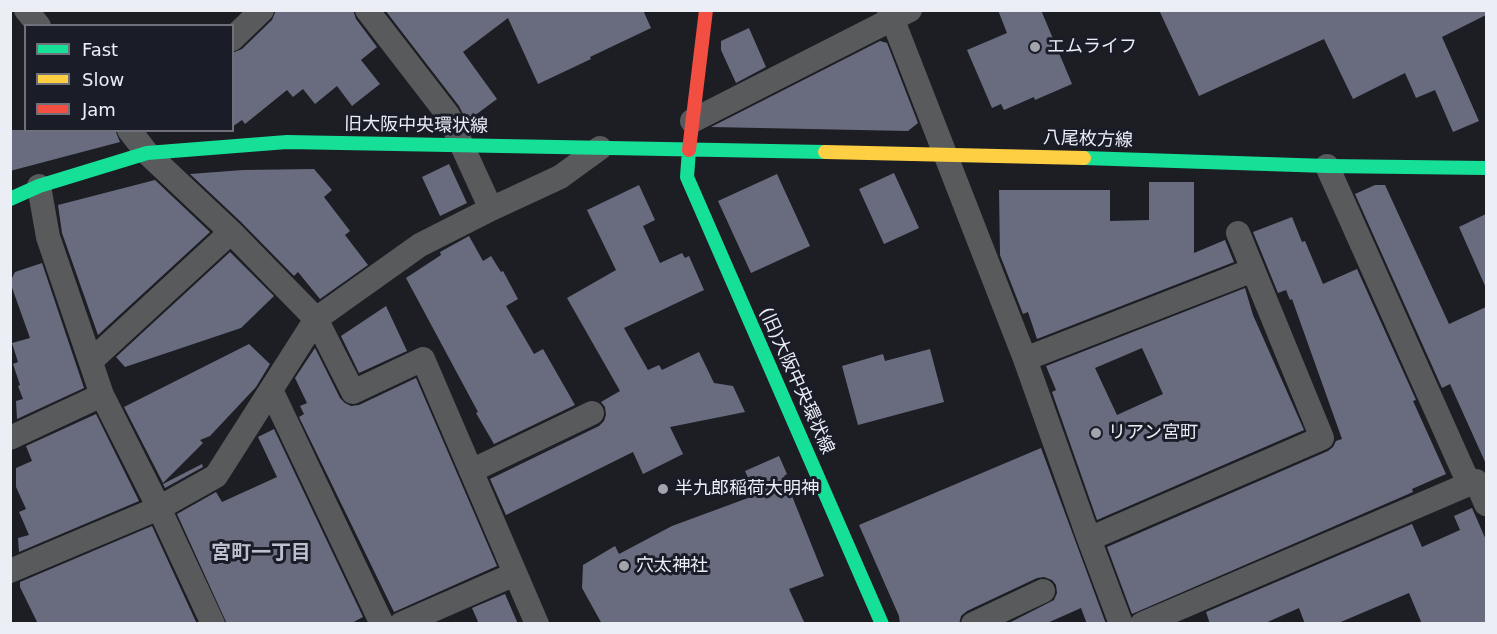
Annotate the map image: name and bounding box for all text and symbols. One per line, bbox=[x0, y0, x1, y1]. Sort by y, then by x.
legend bbox=[24, 24, 234, 132]
place label: エムライフ bbox=[1047, 36, 1137, 58]
text: Fast bbox=[82, 39, 118, 60]
marker: エムライフ bbox=[1028, 40, 1042, 54]
text: Slow bbox=[82, 69, 124, 90]
text: Jam bbox=[82, 99, 116, 120]
street label: 旧大阪中央環状線 bbox=[344, 114, 488, 138]
street label: 八尾枚方線 bbox=[1043, 128, 1133, 152]
street label: (旧)大阪中央環状線 bbox=[754, 304, 838, 458]
place label: リアン宮町 bbox=[1108, 422, 1198, 444]
marker: リアン宮町 bbox=[1089, 426, 1103, 440]
place label: 半九郎稲荷大明神 bbox=[675, 478, 819, 500]
marker: 半九郎稲荷大明神 bbox=[656, 482, 670, 496]
district label: 宮町一丁目 bbox=[211, 542, 311, 566]
place label: 穴太神社 bbox=[636, 555, 708, 577]
marker: 穴太神社 bbox=[617, 559, 631, 573]

